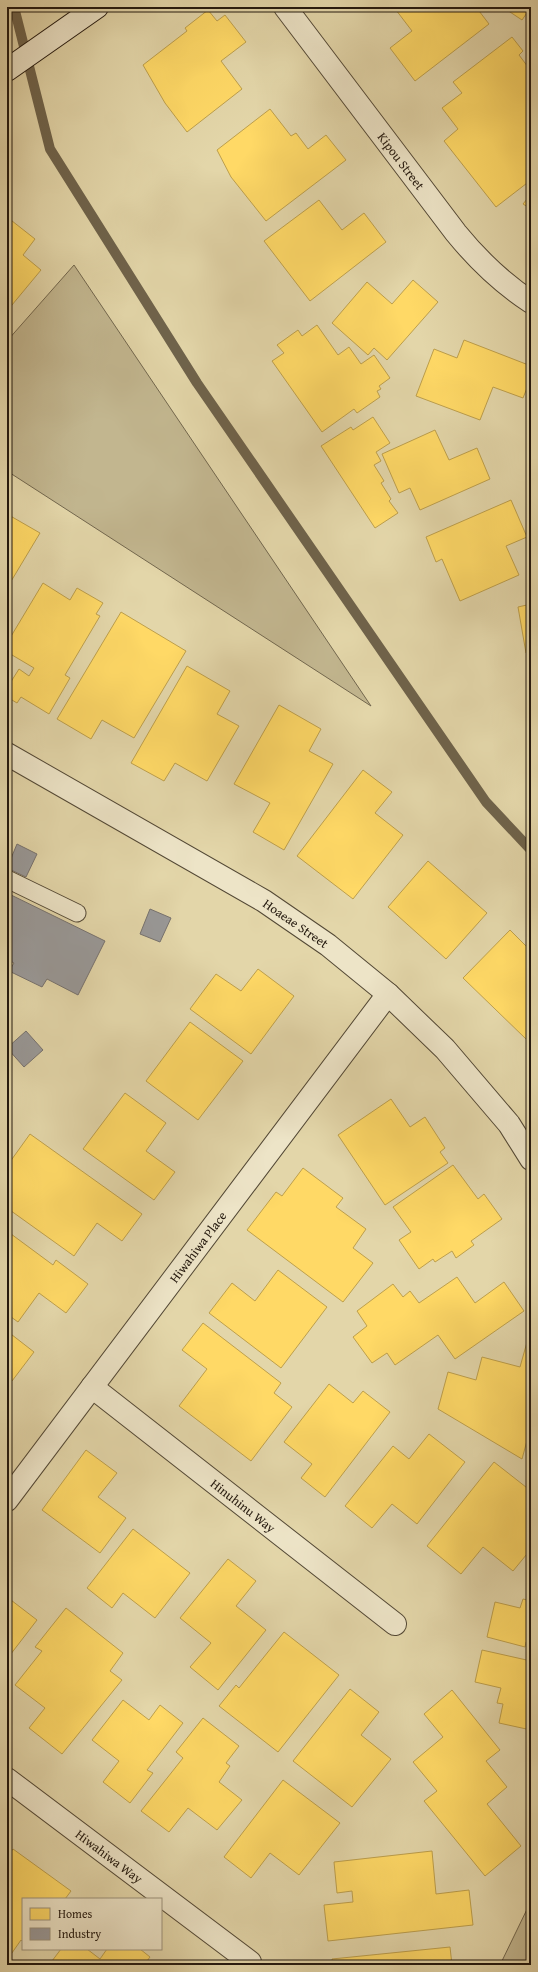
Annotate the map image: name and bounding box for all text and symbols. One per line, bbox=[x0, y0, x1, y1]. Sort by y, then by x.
street label: Kipou Street bbox=[373, 128, 429, 194]
street label: Hoaeae Street bbox=[259, 894, 333, 953]
street label: Hiwahiwa Place bbox=[165, 1207, 231, 1287]
street label: Hinuhinu Way bbox=[206, 1474, 280, 1538]
street label: Hiwahiwa Way bbox=[71, 1825, 147, 1888]
legend bbox=[22, 1898, 162, 1950]
text: Homes bbox=[58, 1905, 93, 1922]
text: Industry bbox=[58, 1925, 101, 1942]

